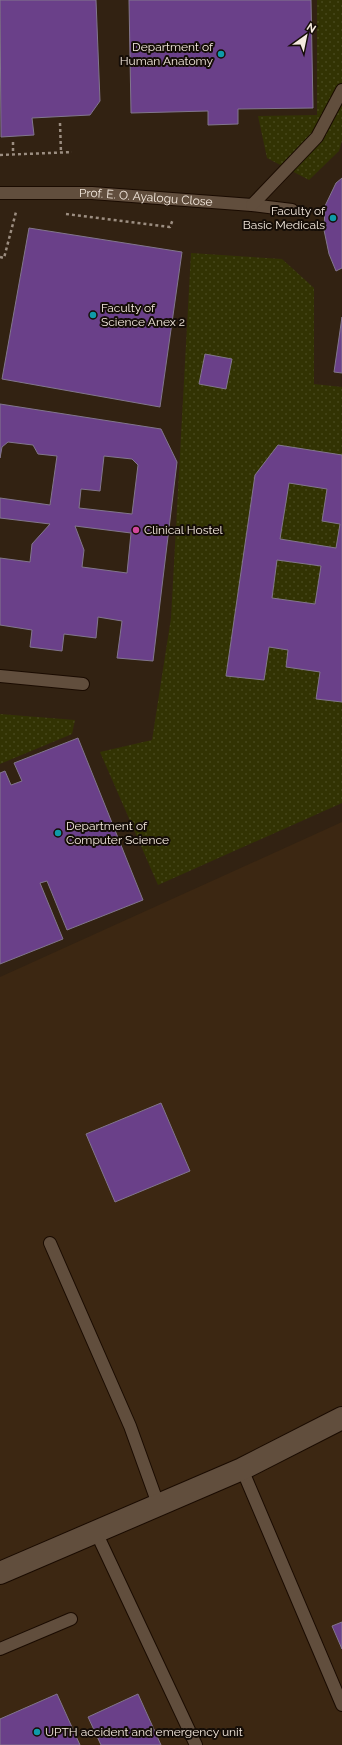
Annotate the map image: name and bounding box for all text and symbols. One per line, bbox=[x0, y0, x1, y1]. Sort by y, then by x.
north arrow bbox=[286, 16, 326, 56]
text: N bbox=[304, 20, 318, 36]
place label: Department of Human Anatomy bbox=[120, 40, 214, 68]
marker: Department of Human Anatomy bbox=[216, 49, 226, 59]
street label: Prof. E. O. Ayalogu Close bbox=[79, 186, 213, 209]
place label: Faculty of Basic Medicals bbox=[243, 204, 326, 232]
marker: Faculty of Basic Medicals bbox=[328, 213, 338, 223]
place label: Faculty of Science Anex 2 bbox=[101, 301, 185, 329]
marker: Faculty of Science Anex 2 bbox=[88, 310, 98, 320]
place label: Clinical Hostel bbox=[144, 523, 223, 537]
marker: Clinical Hostel bbox=[131, 525, 141, 535]
place label: Department of Computer Science bbox=[66, 819, 169, 847]
marker: Department of Computer Science bbox=[53, 828, 63, 838]
place label: UPTH accident and emergency unit bbox=[45, 1725, 243, 1739]
marker: UPTH accident and emergency unit bbox=[32, 1727, 42, 1737]

